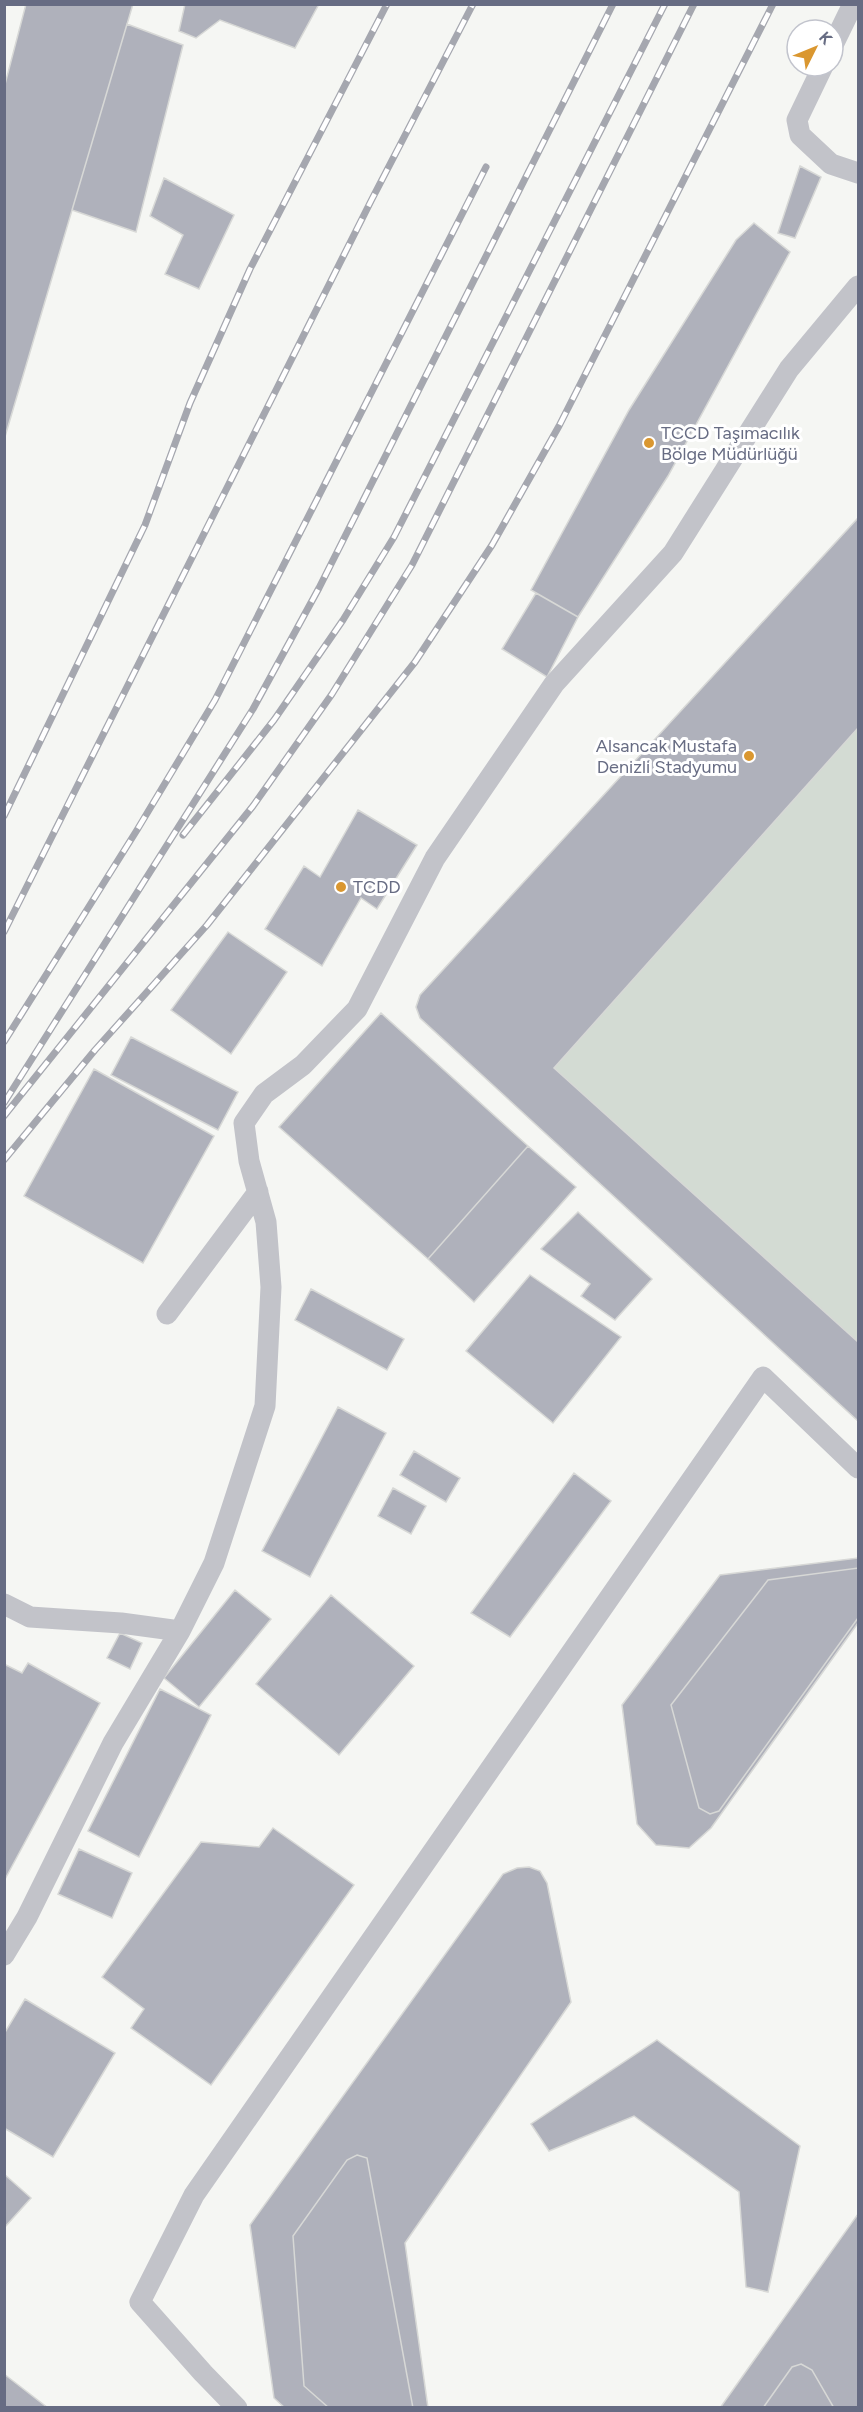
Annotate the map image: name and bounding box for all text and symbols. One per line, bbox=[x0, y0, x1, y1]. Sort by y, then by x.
north arrow bbox=[785, 18, 845, 78]
text: K bbox=[815, 28, 836, 49]
place label: TCCD Taşımacılık Bölge Müdürlüğü bbox=[661, 422, 800, 465]
marker: TCCD Taşımacılık Bölge Müdürlüğü bbox=[642, 436, 656, 450]
place label: Alsancak Mustafa Denizli Stadyumu bbox=[596, 735, 737, 778]
marker: Alsancak Mustafa Denizli Stadyumu bbox=[742, 749, 756, 763]
place label: TCDD bbox=[353, 876, 401, 898]
marker: TCDD bbox=[334, 880, 348, 894]

